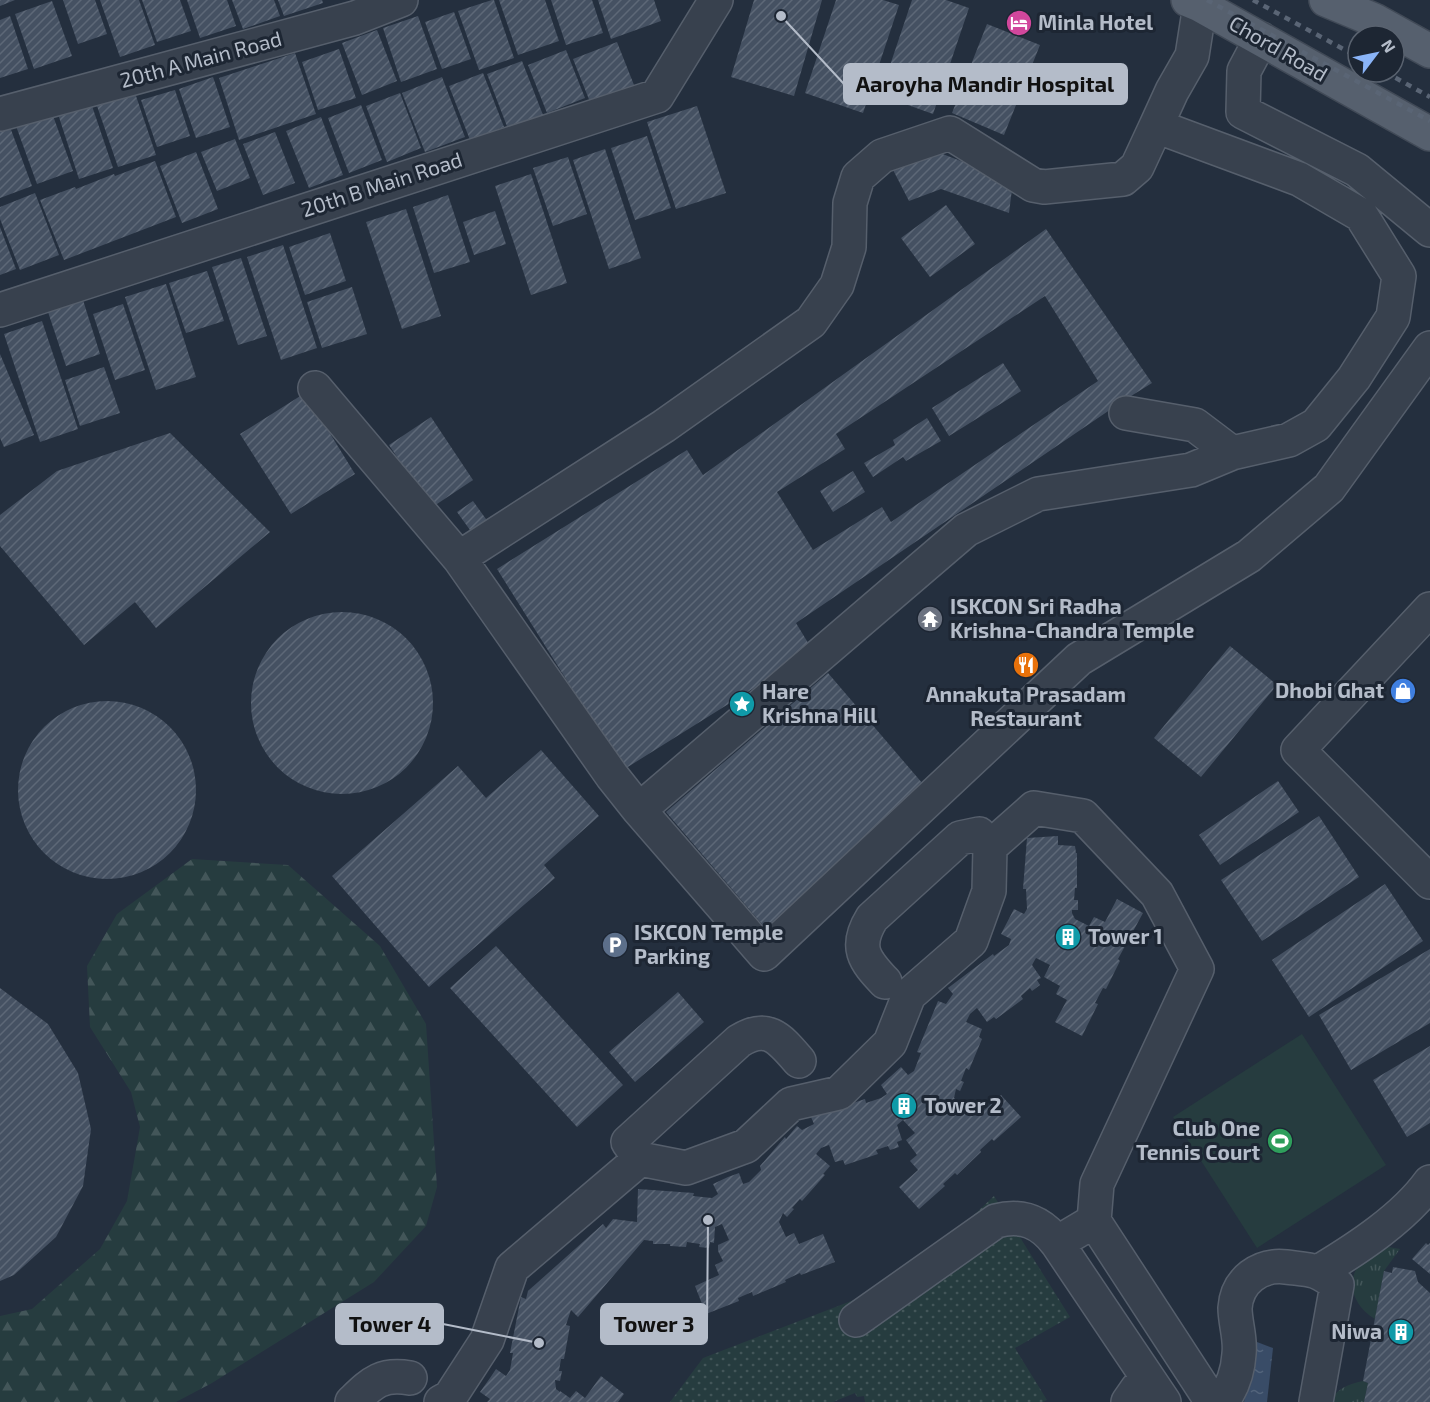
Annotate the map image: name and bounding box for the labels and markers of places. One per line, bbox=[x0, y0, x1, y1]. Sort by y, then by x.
hotel icon: Minla Hotel bbox=[1004, 8, 1034, 38]
place label: Minla Hotel bbox=[1038, 9, 1153, 34]
callout: Aaroyha Mandir Hospital bbox=[844, 64, 1127, 104]
place label: ISKCON Sri Radha Krishna-Chandra Temple bbox=[950, 593, 1195, 642]
temple icon: ISKCON Sri Radha Krishna-Chandra Temple bbox=[915, 604, 945, 634]
restaurant icon: Annakuta Prasadam Restaurant bbox=[1011, 650, 1041, 680]
shop icon: Dhobi Ghat bbox=[1388, 676, 1418, 706]
place label: Dhobi Ghat bbox=[1275, 677, 1384, 702]
place label: Hare Krishna Hill bbox=[762, 678, 877, 727]
place label: Annakuta Prasadam Restaurant bbox=[926, 681, 1126, 730]
place icon: Hare Krishna Hill bbox=[727, 689, 757, 719]
place label: ISKCON Temple Parking bbox=[634, 919, 783, 968]
building icon: Tower 1 bbox=[1053, 922, 1083, 952]
place label: Tower 1 bbox=[1088, 923, 1163, 948]
parking icon: ISKCON Temple Parking bbox=[600, 930, 630, 960]
building icon: Tower 2 bbox=[889, 1091, 919, 1121]
place label: Tower 2 bbox=[924, 1092, 1002, 1117]
place label: Club One Tennis Court bbox=[1136, 1115, 1260, 1164]
sports icon: Club One Tennis Court bbox=[1265, 1126, 1295, 1156]
callout: Tower 4 bbox=[336, 1304, 443, 1344]
callout: Tower 3 bbox=[601, 1304, 707, 1344]
building icon: Niwa bbox=[1386, 1317, 1416, 1347]
place label: Niwa bbox=[1331, 1318, 1382, 1343]

